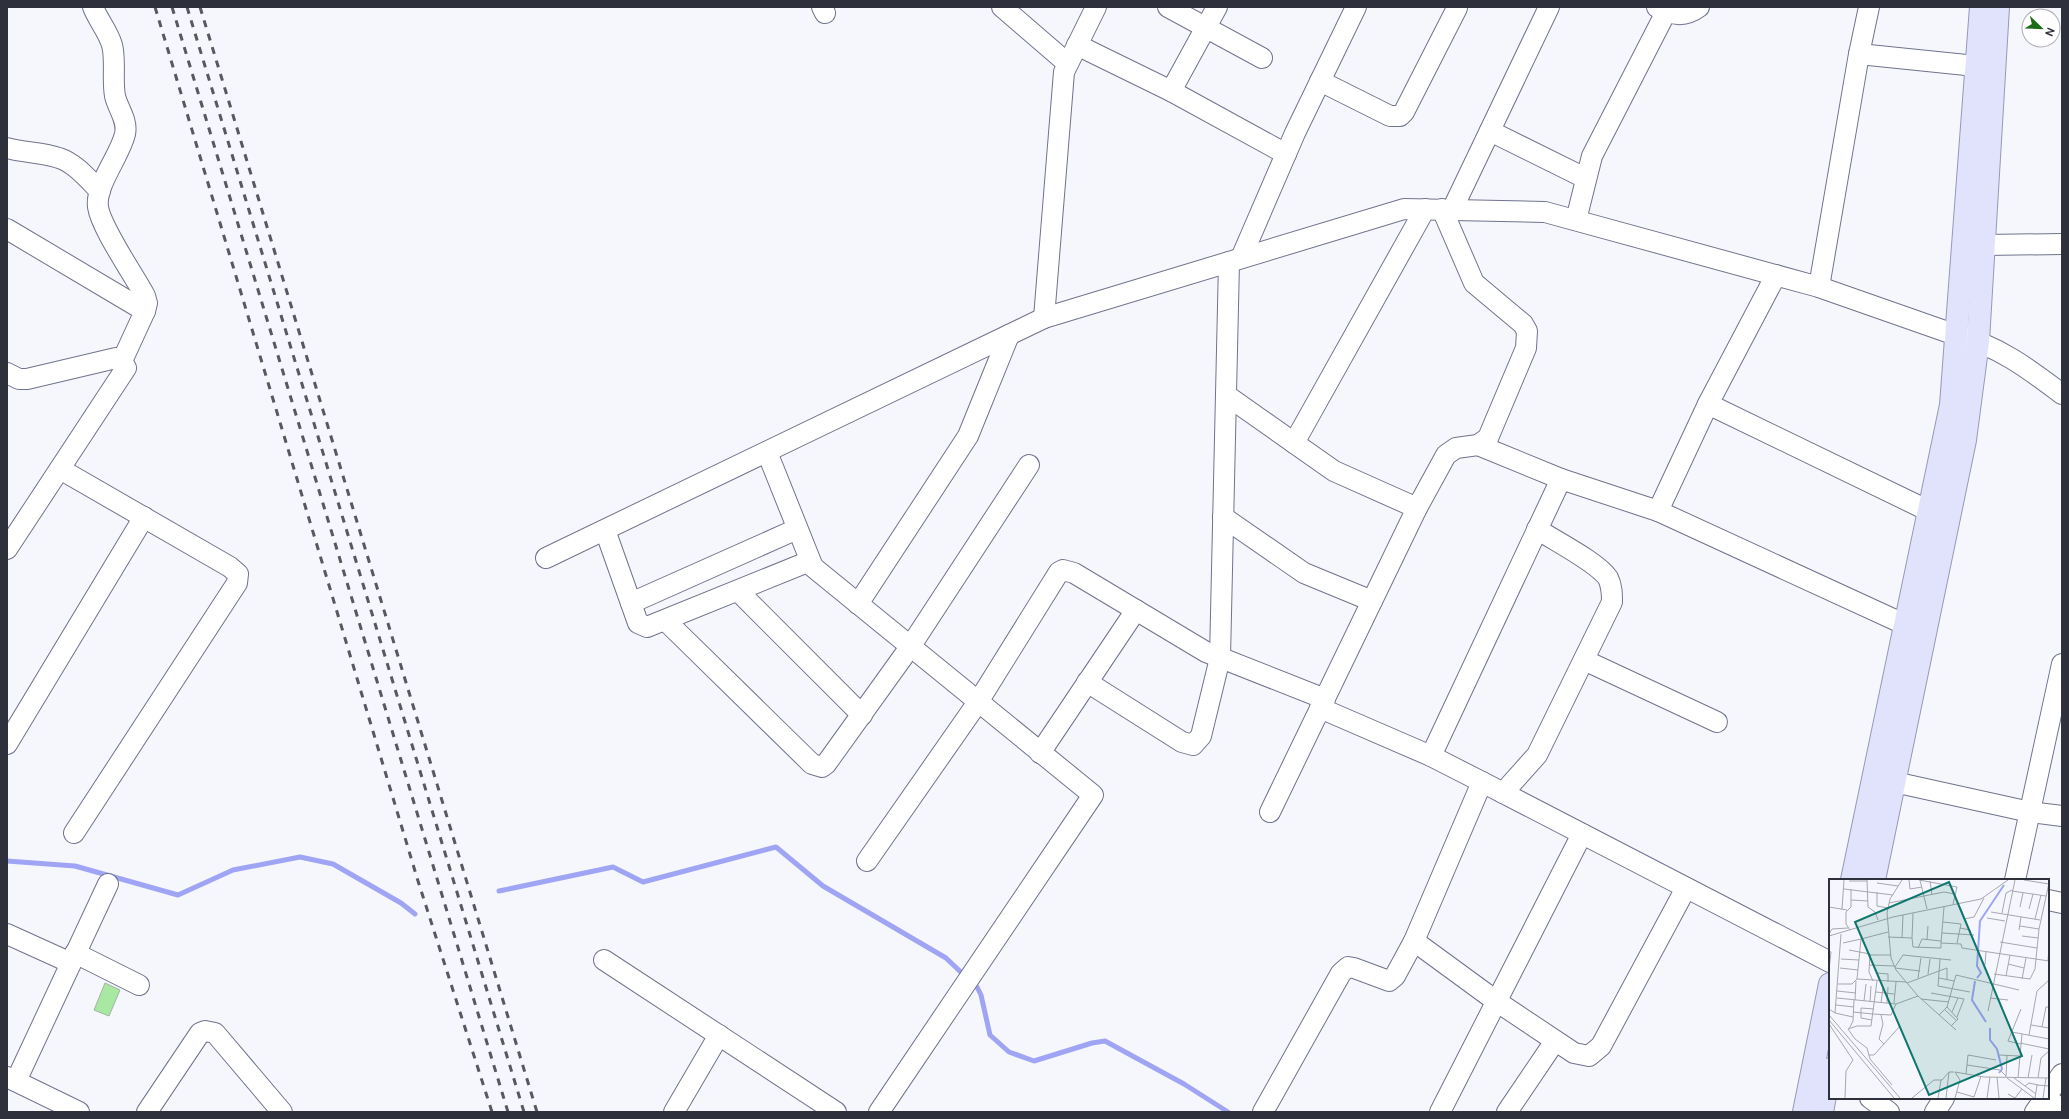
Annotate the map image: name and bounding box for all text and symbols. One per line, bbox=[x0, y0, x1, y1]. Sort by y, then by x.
north arrow bbox=[2021, 8, 2061, 48]
text: N bbox=[2042, 25, 2058, 38]
inset map bbox=[1829, 879, 2049, 1099]

